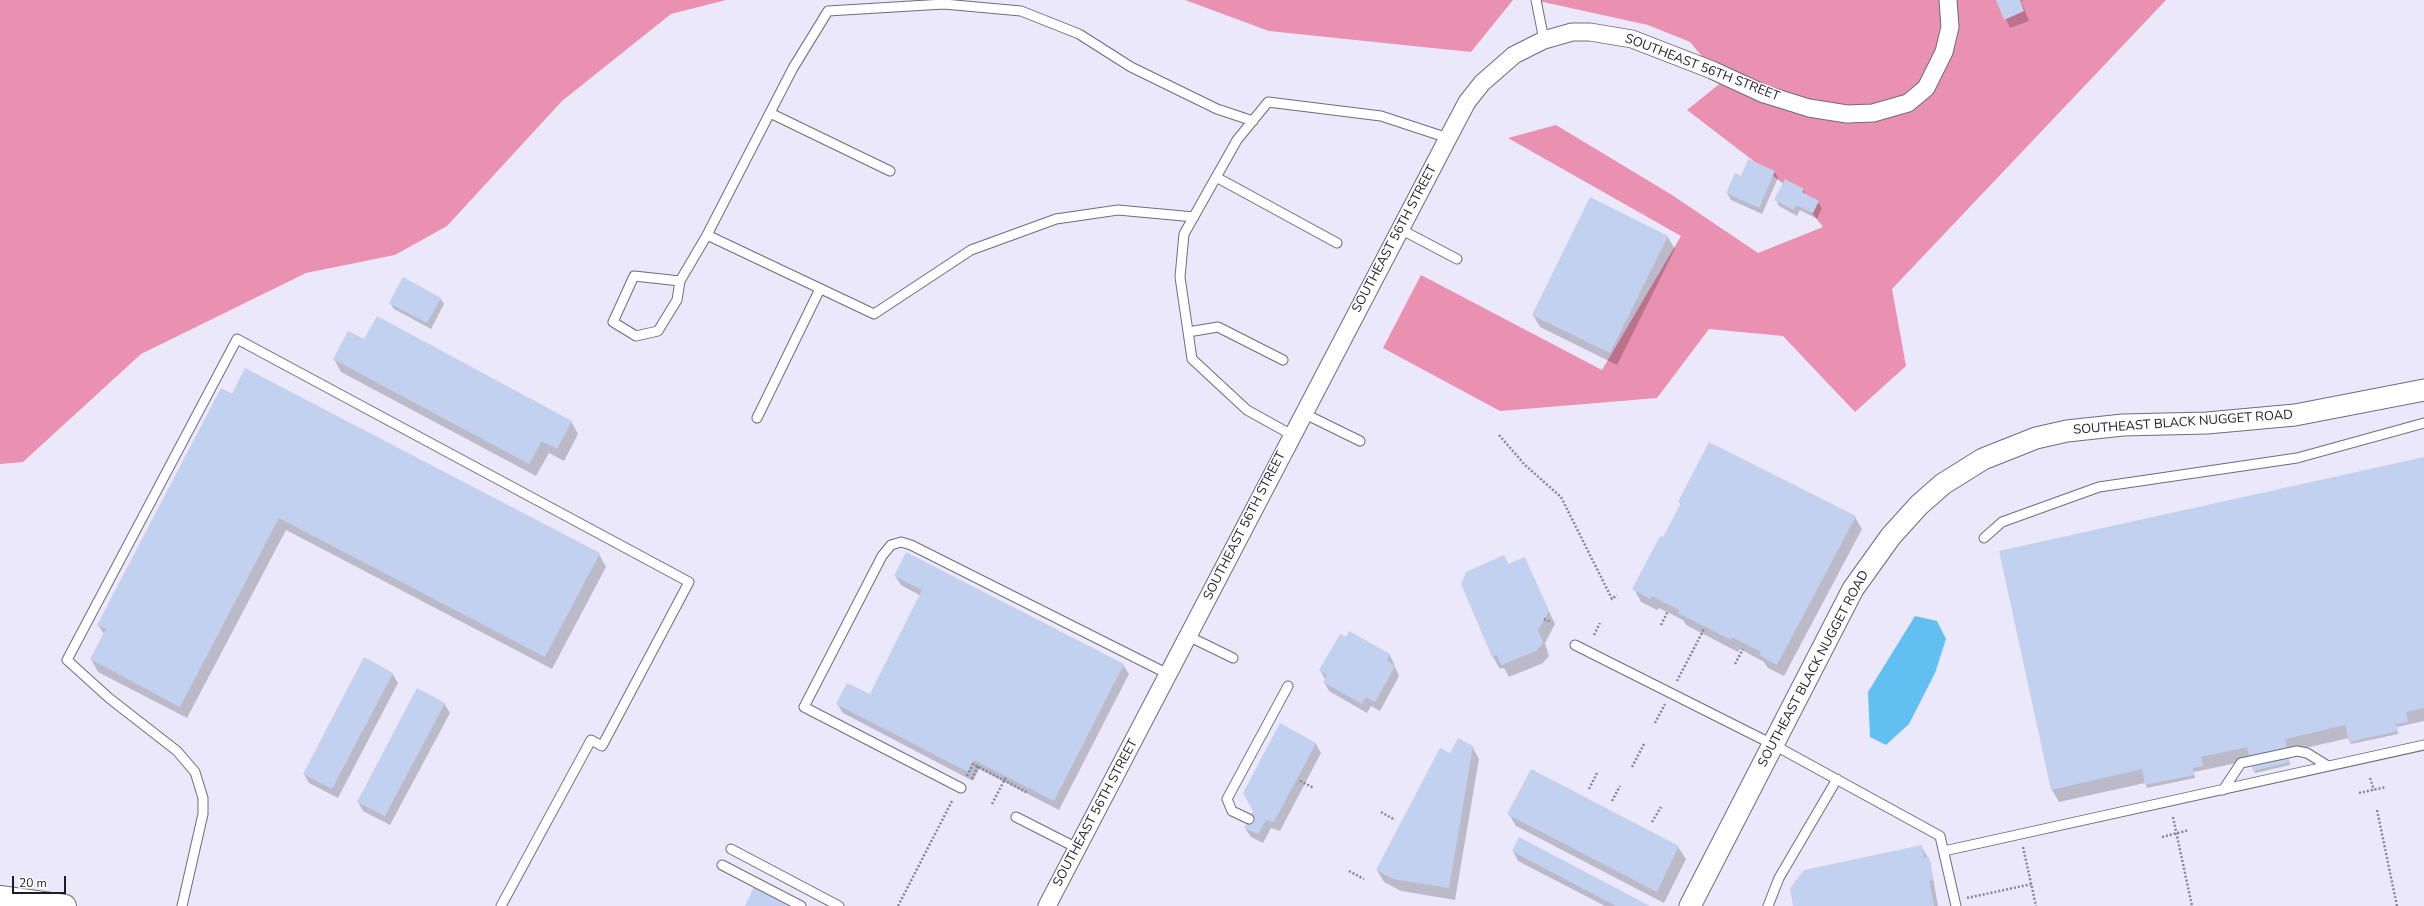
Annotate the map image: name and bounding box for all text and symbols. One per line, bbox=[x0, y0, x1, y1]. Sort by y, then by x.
street label: SOUTHEAST 56TH STREET bbox=[1622, 31, 1782, 105]
street label: SOUTHEAST 56TH STREET bbox=[1349, 163, 1441, 315]
street label: SOUTHEAST BLACK NUGGET ROAD bbox=[2073, 408, 2293, 438]
street label: SOUTHEAST 56TH STREET bbox=[1201, 449, 1289, 603]
street label: SOUTHEAST BLACK NUGGET ROAD bbox=[1755, 568, 1873, 770]
street label: SOUTHEAST 56TH STREET bbox=[1050, 737, 1142, 889]
scale bar bbox=[14, 868, 68, 894]
text: 20 m bbox=[19, 875, 47, 891]

